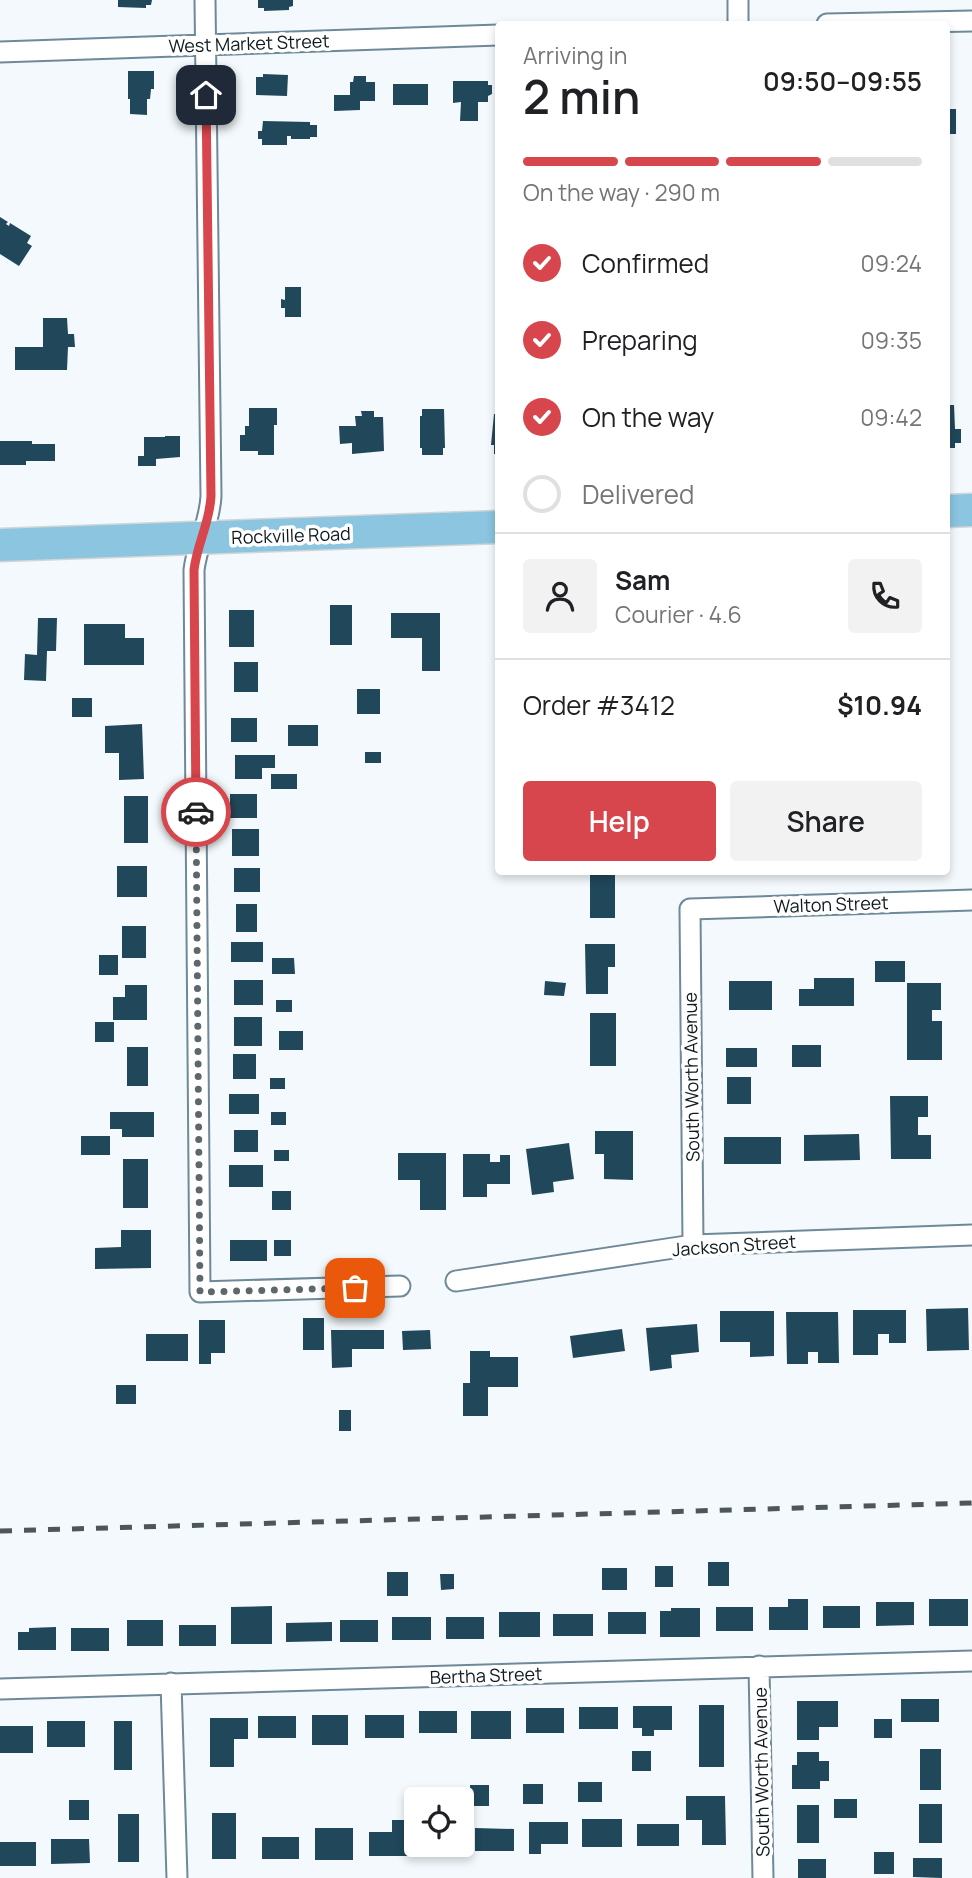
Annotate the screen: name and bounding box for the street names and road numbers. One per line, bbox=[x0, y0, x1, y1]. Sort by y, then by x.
street label: West Market Street bbox=[168, 28, 330, 58]
street label: Rockville Road bbox=[231, 521, 351, 549]
street label: Walton Street bbox=[773, 890, 889, 918]
street label: South Worth Avenue bbox=[678, 992, 704, 1162]
street label: Jackson Street bbox=[671, 1229, 797, 1261]
street label: Bertha Street bbox=[429, 1661, 543, 1689]
street label: South Worth Avenue bbox=[748, 1687, 774, 1857]

